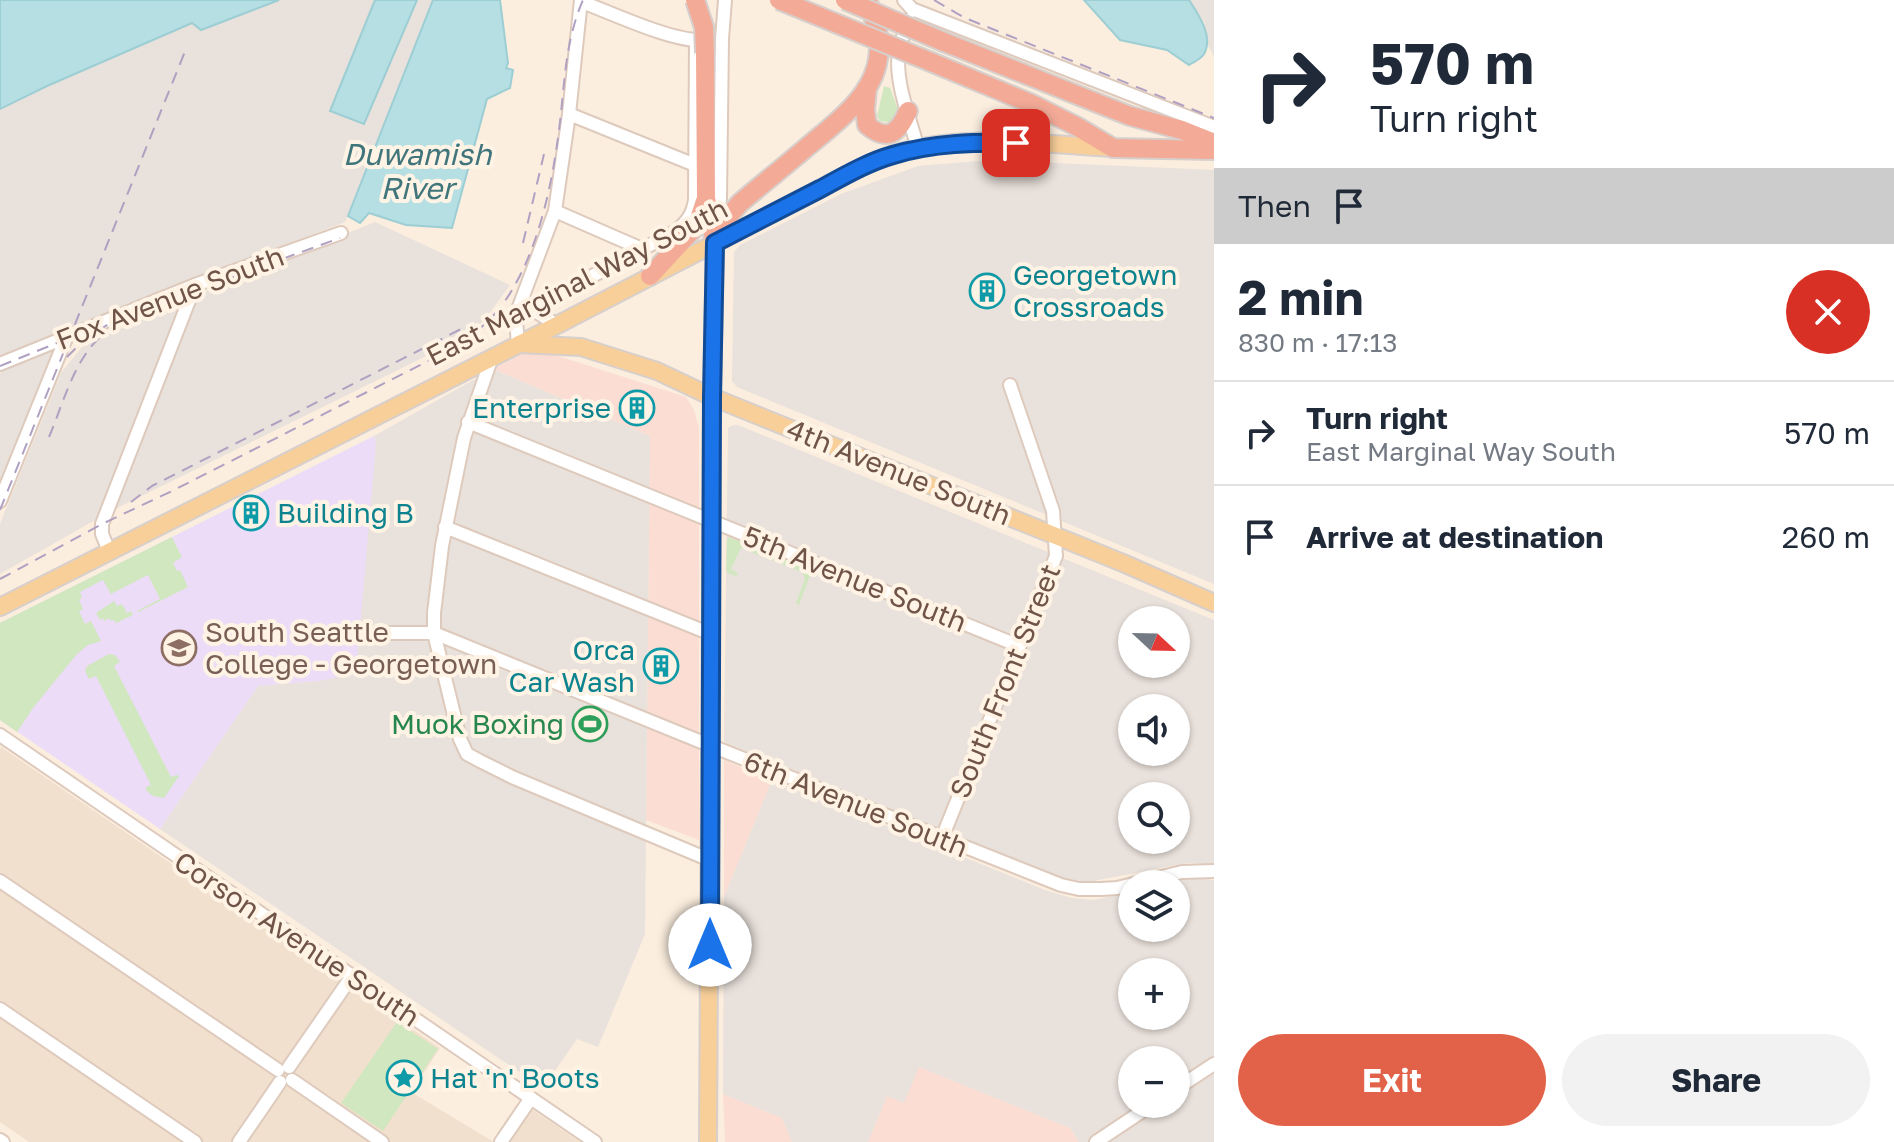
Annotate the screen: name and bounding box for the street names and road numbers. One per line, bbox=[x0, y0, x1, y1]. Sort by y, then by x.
street label: East Marginal Way South bbox=[421, 191, 733, 372]
street label: Fox Avenue South bbox=[51, 239, 288, 356]
street label: 4th Avenue South bbox=[782, 412, 1016, 531]
street label: 5th Avenue South bbox=[739, 519, 972, 638]
street label: South Front Street bbox=[943, 559, 1067, 803]
street label: 6th Avenue South bbox=[740, 744, 973, 863]
street label: Corson Avenue South bbox=[168, 844, 426, 1033]

